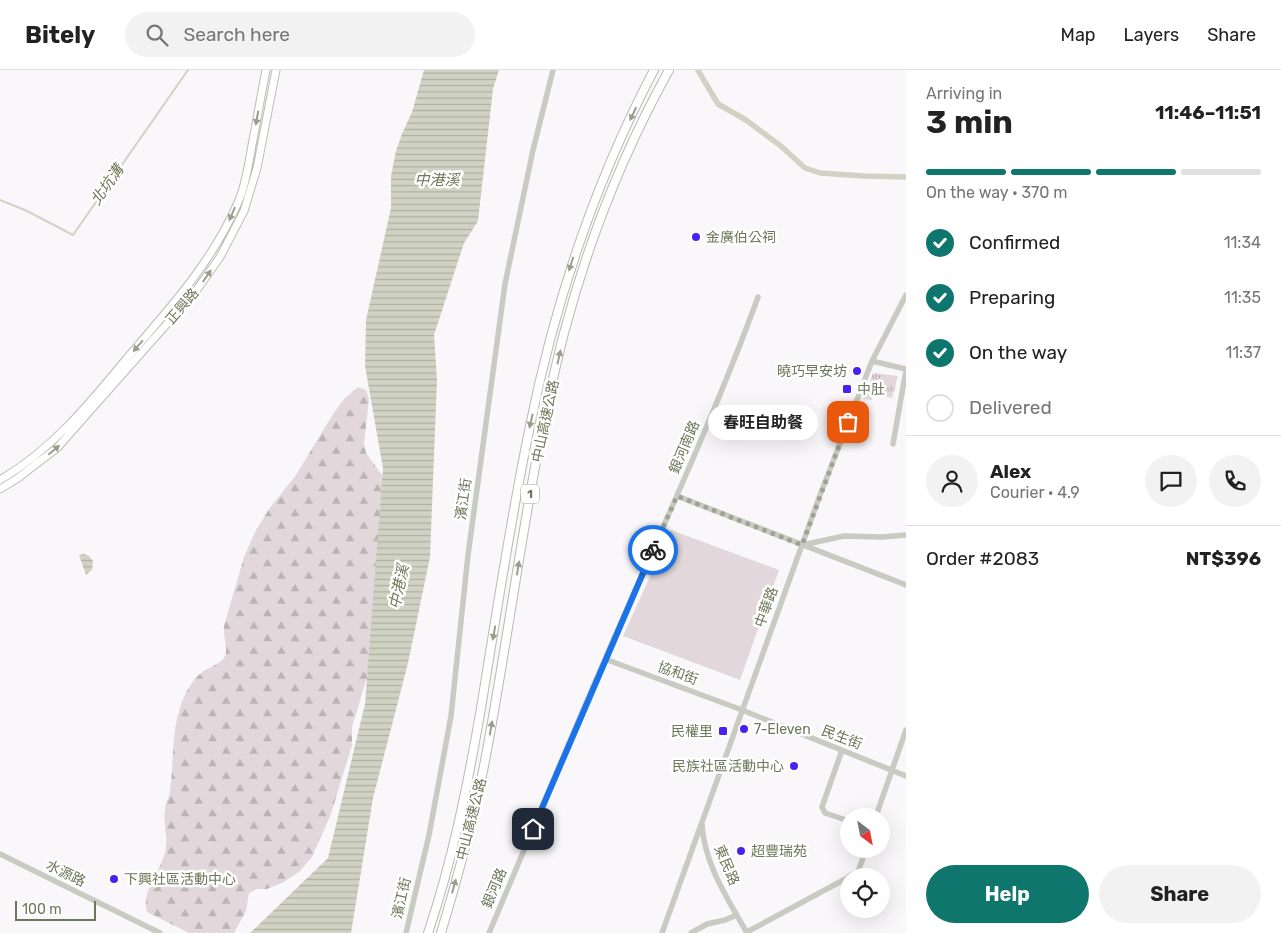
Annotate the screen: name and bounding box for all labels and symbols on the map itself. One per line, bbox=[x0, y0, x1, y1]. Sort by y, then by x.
one-way arrow bbox=[628, 107, 636, 121]
one-way arrow bbox=[253, 110, 261, 126]
water label: 北坑溝 bbox=[87, 160, 128, 209]
water label: 中港溪 bbox=[414, 171, 461, 189]
one-way arrow bbox=[228, 207, 237, 222]
place label: 金廣伯公祠 bbox=[706, 229, 776, 246]
marker: 金廣伯公祠 bbox=[690, 231, 702, 243]
one-way arrow bbox=[567, 257, 575, 272]
one-way arrow bbox=[202, 269, 212, 282]
street label: 正興路 bbox=[162, 285, 203, 328]
one-way arrow bbox=[133, 340, 144, 352]
one-way arrow bbox=[555, 349, 563, 364]
place label: 曉巧早安坊 bbox=[777, 363, 847, 380]
marker: 曉巧早安坊 bbox=[851, 365, 863, 377]
street label: 中山高速公路 bbox=[528, 378, 563, 464]
place label: 中肚 bbox=[857, 381, 885, 398]
marker: 中肚 bbox=[841, 383, 853, 395]
pin bbox=[827, 401, 869, 443]
callout: 春旺自助餐 bbox=[708, 404, 818, 440]
one-way arrow bbox=[527, 414, 535, 429]
street label: 銀河南路 bbox=[666, 418, 703, 476]
one-way arrow bbox=[47, 445, 60, 456]
street label: 濱江街 bbox=[452, 477, 475, 521]
road number: 1 bbox=[521, 484, 539, 504]
courier bbox=[628, 525, 678, 575]
one-way arrow bbox=[514, 559, 522, 575]
water label: 中港溪 bbox=[386, 561, 413, 611]
street label: 中華路 bbox=[751, 585, 782, 630]
one-way arrow bbox=[489, 625, 497, 641]
street label: 協和街 bbox=[655, 658, 700, 689]
one-way arrow bbox=[488, 720, 496, 736]
place label: 7-Eleven bbox=[754, 721, 811, 738]
street label: 民生街 bbox=[819, 722, 864, 753]
place label: 民權里 bbox=[671, 723, 713, 740]
marker: 7-Eleven bbox=[738, 723, 750, 735]
marker: 民權里 bbox=[717, 725, 729, 737]
place label: 民族社區活動中心 bbox=[672, 758, 784, 775]
marker: 民族社區活動中心 bbox=[788, 760, 800, 772]
street label: 中山高速公路 bbox=[453, 776, 490, 862]
pin bbox=[512, 808, 554, 850]
north arrow bbox=[840, 808, 890, 858]
street label: 東民路 bbox=[711, 843, 743, 888]
place label: 超豐瑞苑 bbox=[751, 843, 807, 860]
marker: 超豐瑞苑 bbox=[735, 845, 747, 857]
street label: 水源路 bbox=[43, 857, 88, 890]
street label: 銀河路 bbox=[478, 866, 510, 911]
place label: 下興社區活動中心 bbox=[124, 871, 236, 888]
marker: 下興社區活動中心 bbox=[108, 873, 120, 885]
street label: 濱江街 bbox=[388, 876, 414, 920]
one-way arrow bbox=[450, 879, 458, 894]
scale bar bbox=[15, 898, 96, 921]

